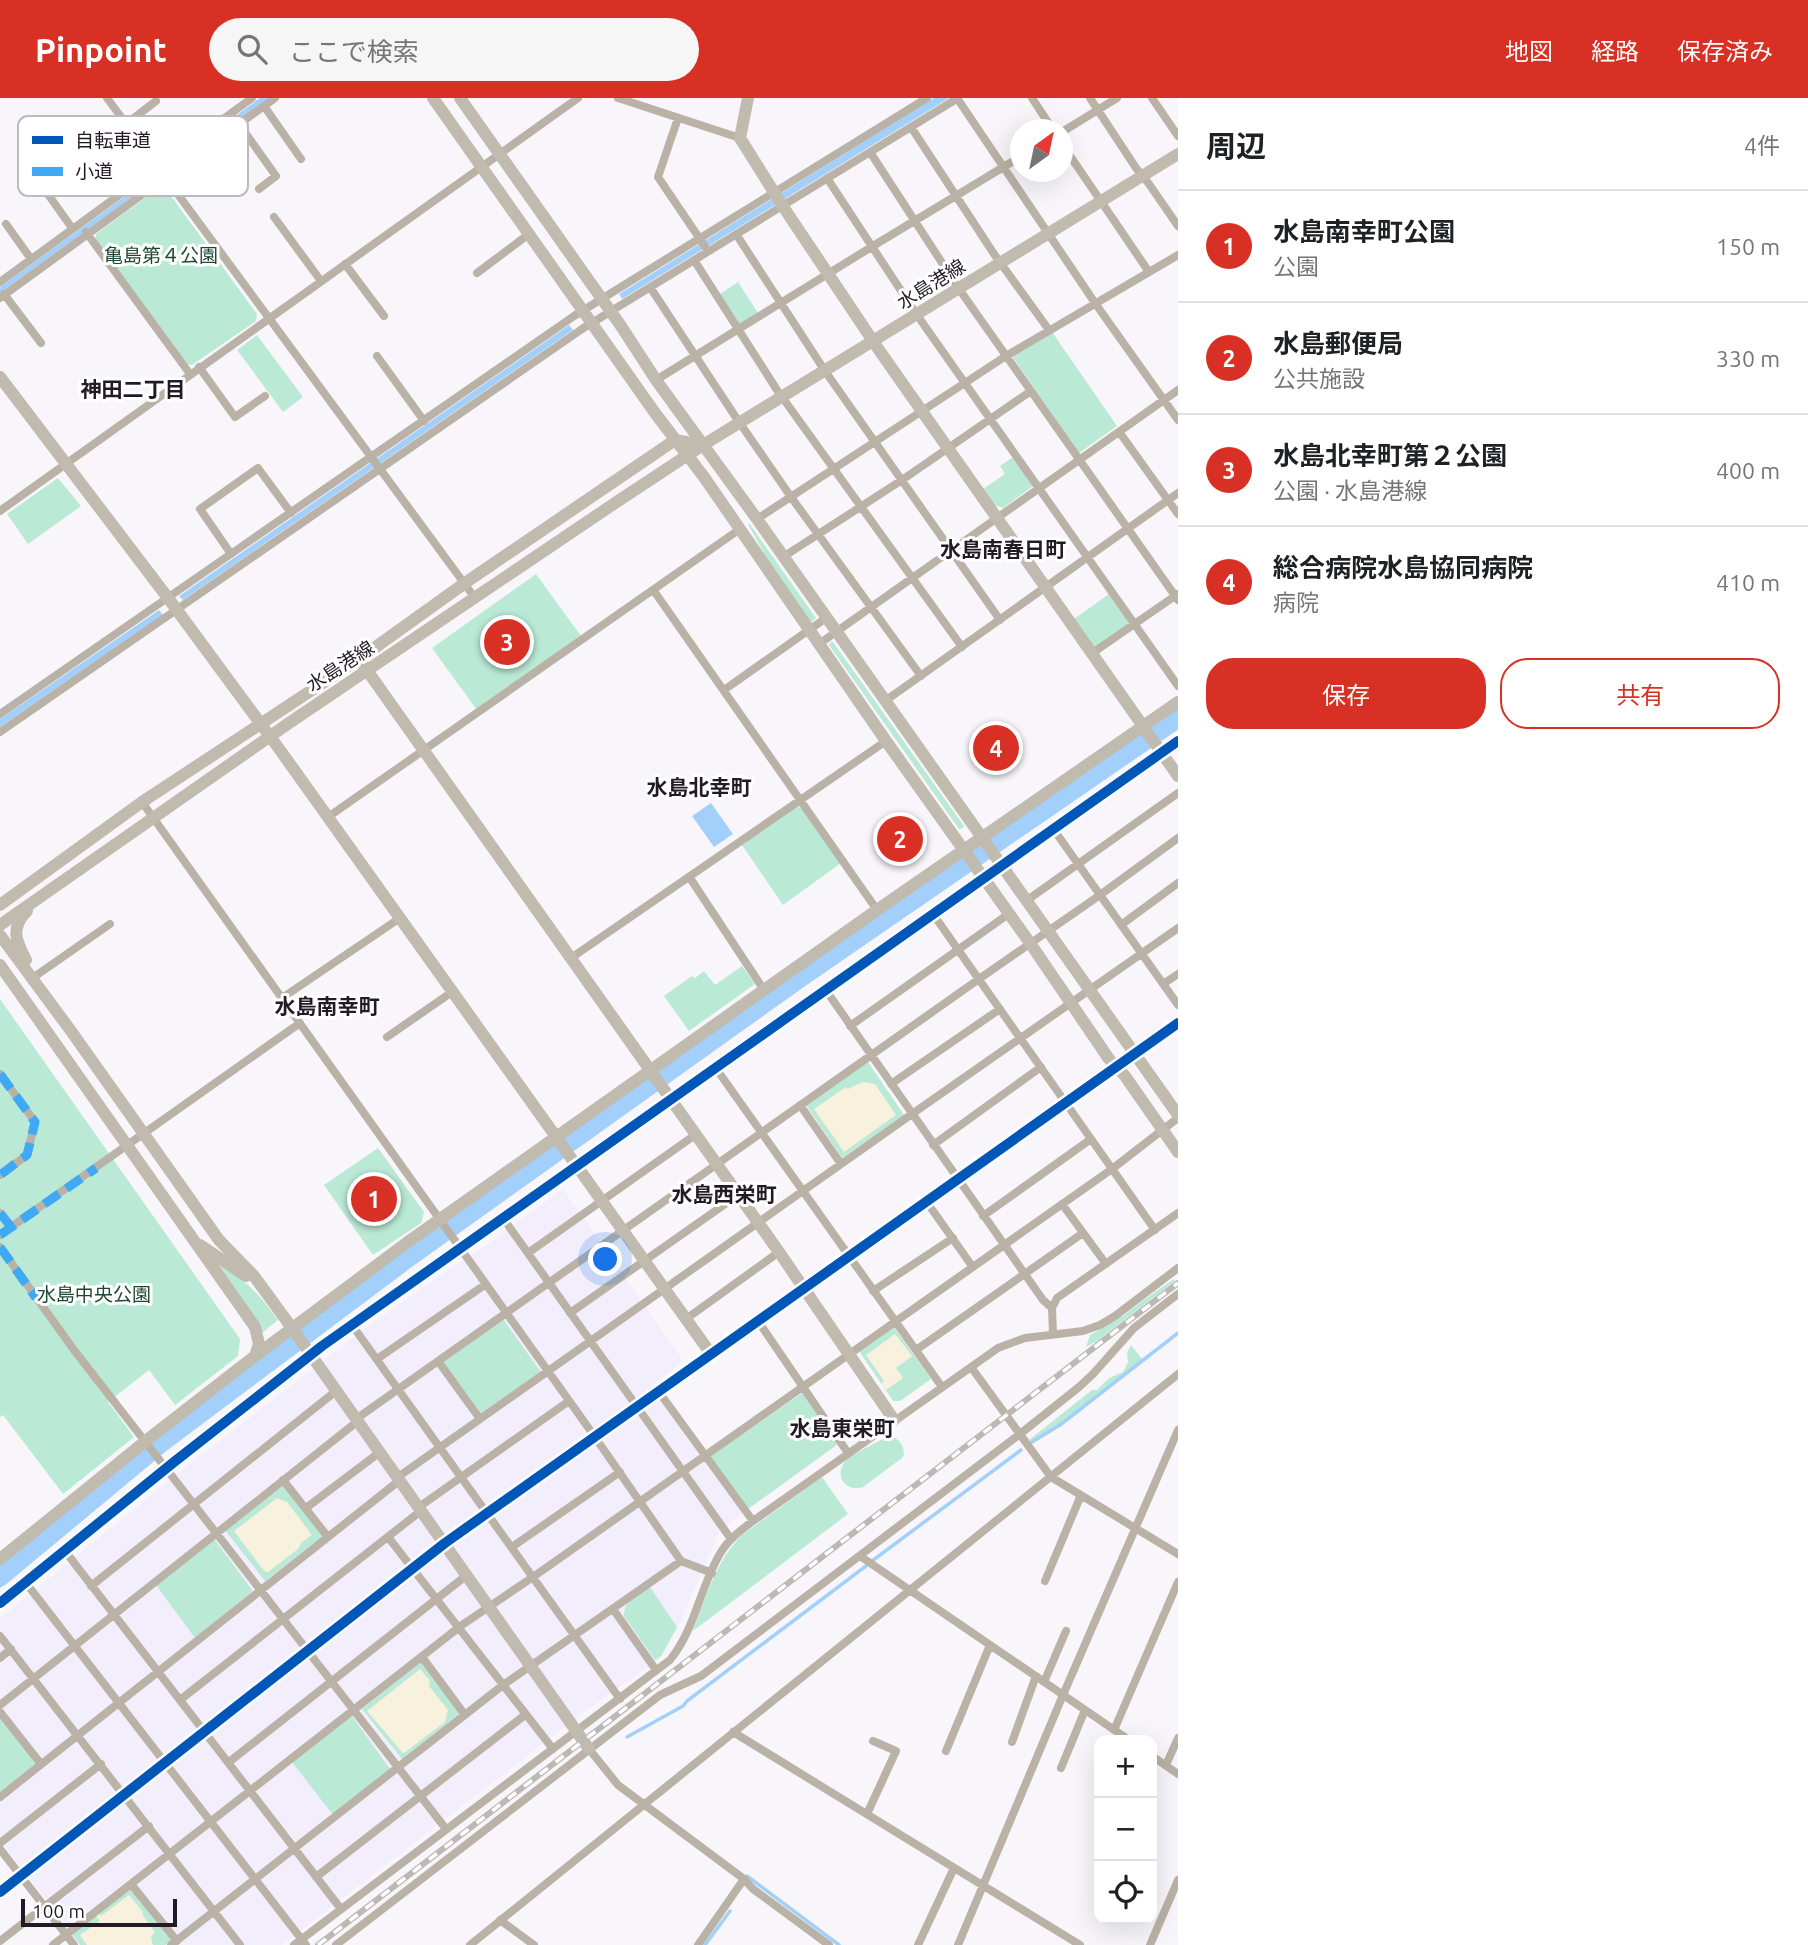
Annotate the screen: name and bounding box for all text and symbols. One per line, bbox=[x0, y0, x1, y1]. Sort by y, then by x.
search box bbox=[209, 18, 699, 81]
icon: search bbox=[233, 30, 271, 68]
text: Pinpoint bbox=[35, 31, 167, 68]
text: ここで検索 bbox=[289, 37, 419, 66]
text: 地図 bbox=[1505, 38, 1553, 65]
text: 経路 bbox=[1591, 38, 1639, 65]
text: 保存済み bbox=[1677, 38, 1773, 65]
legend bbox=[18, 116, 248, 196]
north arrow bbox=[1010, 119, 1073, 182]
text: 自転車道 bbox=[75, 129, 151, 151]
text: 周辺 bbox=[1206, 129, 1266, 163]
text: 4件 bbox=[1744, 133, 1780, 158]
text: 小道 bbox=[75, 160, 113, 182]
text: 水島南幸町公園 bbox=[1273, 217, 1455, 246]
text: 1 bbox=[1223, 234, 1235, 259]
text: 150 m bbox=[1716, 234, 1780, 259]
park label: 亀島第４公園 bbox=[104, 244, 218, 266]
text: 公園 bbox=[1273, 254, 1319, 279]
street label: 水島港線 bbox=[893, 255, 969, 313]
text: 水島郵便局 bbox=[1273, 329, 1403, 358]
text: 2 bbox=[1223, 346, 1235, 371]
text: 330 m bbox=[1716, 346, 1780, 371]
text: 公共施設 bbox=[1273, 366, 1365, 391]
district label: 神田二丁目 bbox=[81, 377, 186, 401]
text: 水島北幸町第２公園 bbox=[1273, 441, 1507, 470]
text: 3 bbox=[1223, 458, 1235, 483]
text: 400 m bbox=[1716, 458, 1780, 483]
text: 公園 · 水島港線 bbox=[1273, 478, 1427, 503]
district label: 水島南春日町 bbox=[940, 537, 1066, 561]
text: 総合病院水島協同病院 bbox=[1273, 553, 1533, 582]
text: 4 bbox=[1223, 570, 1235, 595]
text: 410 m bbox=[1716, 570, 1780, 595]
text: 病院 bbox=[1273, 590, 1319, 615]
pin: 3 bbox=[484, 616, 530, 668]
street label: 水島港線 bbox=[302, 636, 378, 696]
button: 保存 bbox=[1206, 658, 1486, 729]
button: 共有 bbox=[1500, 658, 1780, 729]
pin: 4 bbox=[973, 722, 1019, 774]
district label: 水島北幸町 bbox=[647, 775, 752, 799]
pin: 2 bbox=[877, 813, 923, 865]
district label: 水島南幸町 bbox=[275, 994, 380, 1018]
pin: 1 bbox=[351, 1173, 397, 1225]
district label: 水島西栄町 bbox=[672, 1182, 777, 1206]
your location bbox=[588, 1242, 622, 1276]
park label: 水島中央公園 bbox=[37, 1283, 151, 1305]
district label: 水島東栄町 bbox=[790, 1416, 895, 1440]
map controls bbox=[1094, 1735, 1157, 1924]
button: + bbox=[1094, 1735, 1157, 1798]
button: − bbox=[1094, 1798, 1157, 1861]
button: locate bbox=[1094, 1861, 1157, 1924]
scale bar bbox=[21, 1896, 177, 1928]
text: 100 m bbox=[32, 1900, 85, 1922]

